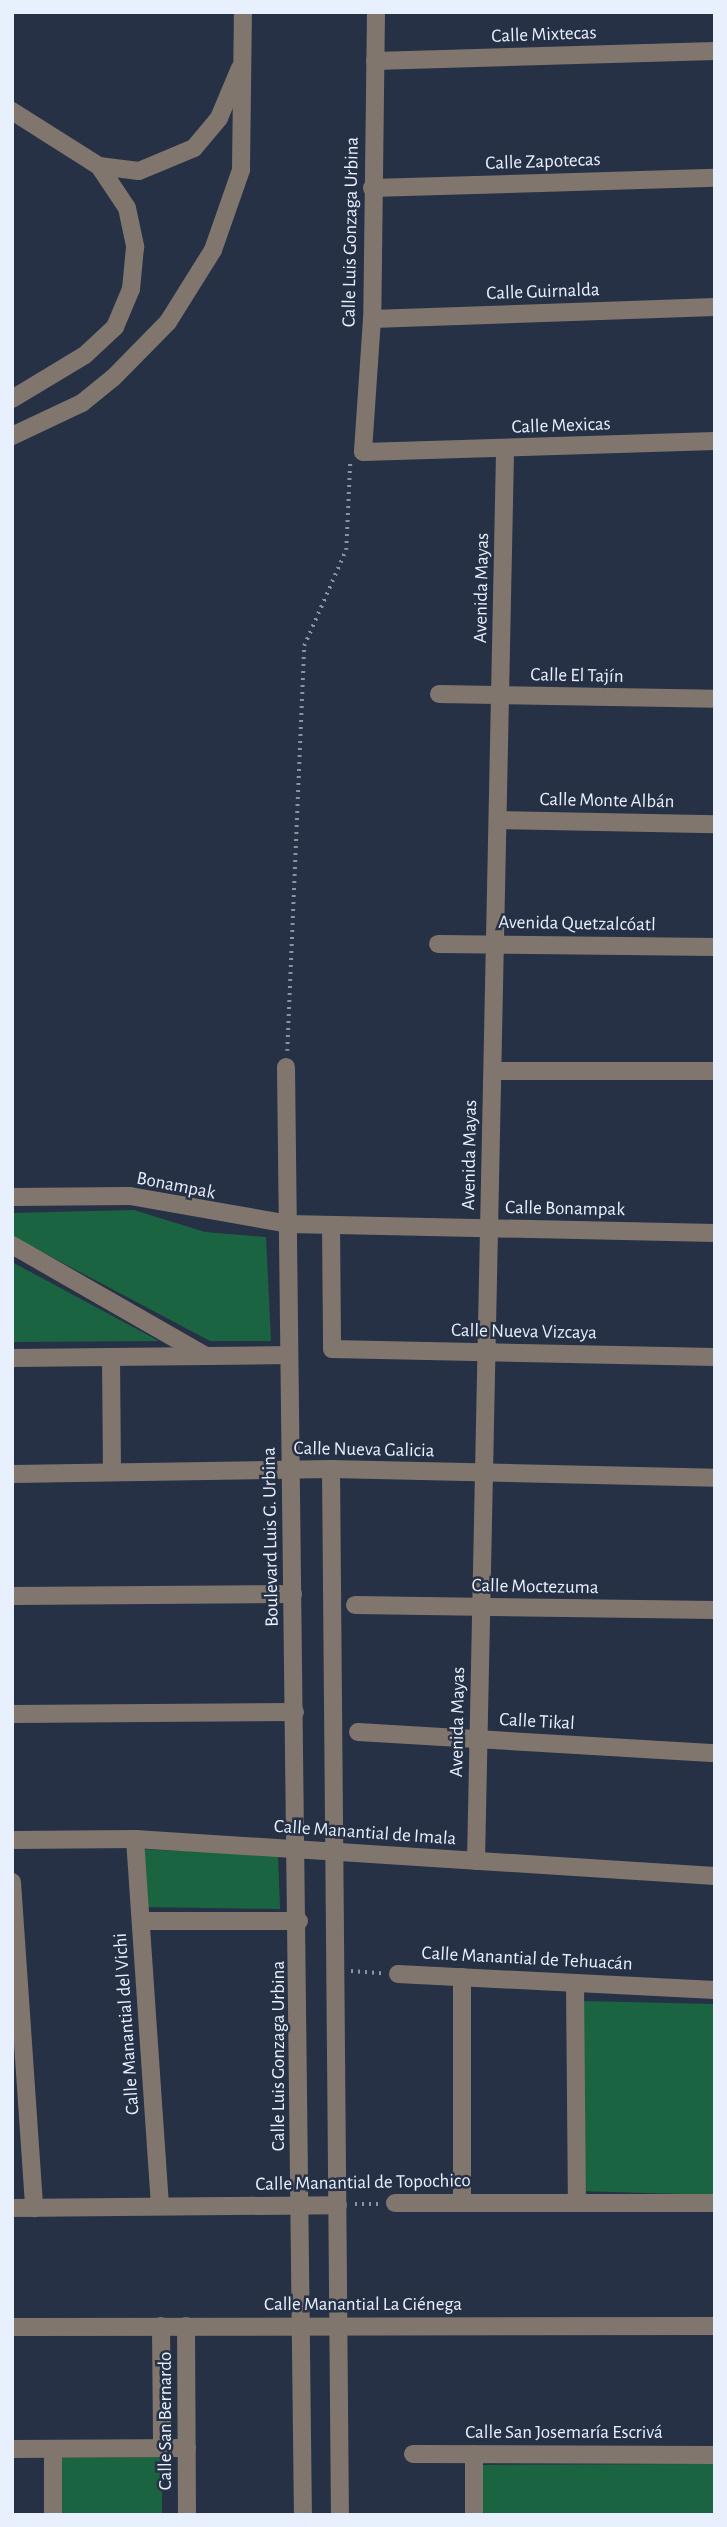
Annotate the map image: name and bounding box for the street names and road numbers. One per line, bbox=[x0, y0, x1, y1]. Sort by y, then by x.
street label: Calle Mixtecas bbox=[491, 22, 597, 48]
street label: Calle Luis Gonzaga Urbina bbox=[338, 137, 364, 327]
street label: Calle Zapotecas bbox=[485, 149, 601, 175]
street label: Calle Guirnalda bbox=[486, 279, 600, 305]
street label: Calle Mexicas bbox=[511, 413, 611, 439]
street label: Avenida Mayas bbox=[470, 533, 494, 643]
street label: Calle El Tajín bbox=[530, 664, 624, 688]
street label: Calle Monte Albán bbox=[539, 788, 675, 814]
street label: Avenida Quetzalcóatl bbox=[498, 911, 656, 937]
street label: Avenida Mayas bbox=[458, 1100, 482, 1210]
street label: Bonampak bbox=[135, 1167, 217, 1205]
street label: Calle Bonampak bbox=[505, 1197, 625, 1221]
street label: Calle Nueva Vizcaya bbox=[451, 1319, 597, 1345]
street label: Calle Nueva Galicia bbox=[293, 1437, 435, 1463]
street label: Boulevard Luis G. Urbina bbox=[258, 1447, 284, 1627]
street label: Calle Moctezuma bbox=[471, 1574, 599, 1600]
street label: Avenida Mayas bbox=[446, 1667, 470, 1777]
street label: Calle Tikal bbox=[499, 1709, 575, 1735]
street label: Calle Manantial de Imala bbox=[273, 1815, 457, 1851]
street label: Calle Manantial del Vichi bbox=[109, 1932, 145, 2116]
street label: Calle Manantial de Tehuacán bbox=[421, 1942, 633, 1976]
street label: Calle Luis Gonzaga Urbina bbox=[268, 1961, 290, 2151]
street label: Calle Manantial de Topochico bbox=[255, 2170, 471, 2196]
street label: Calle Manantial La Ciénega bbox=[264, 2294, 462, 2316]
street label: Calle San Bernardo bbox=[155, 2352, 177, 2490]
street label: Calle San Josemaría Escrivá bbox=[465, 2422, 663, 2444]

